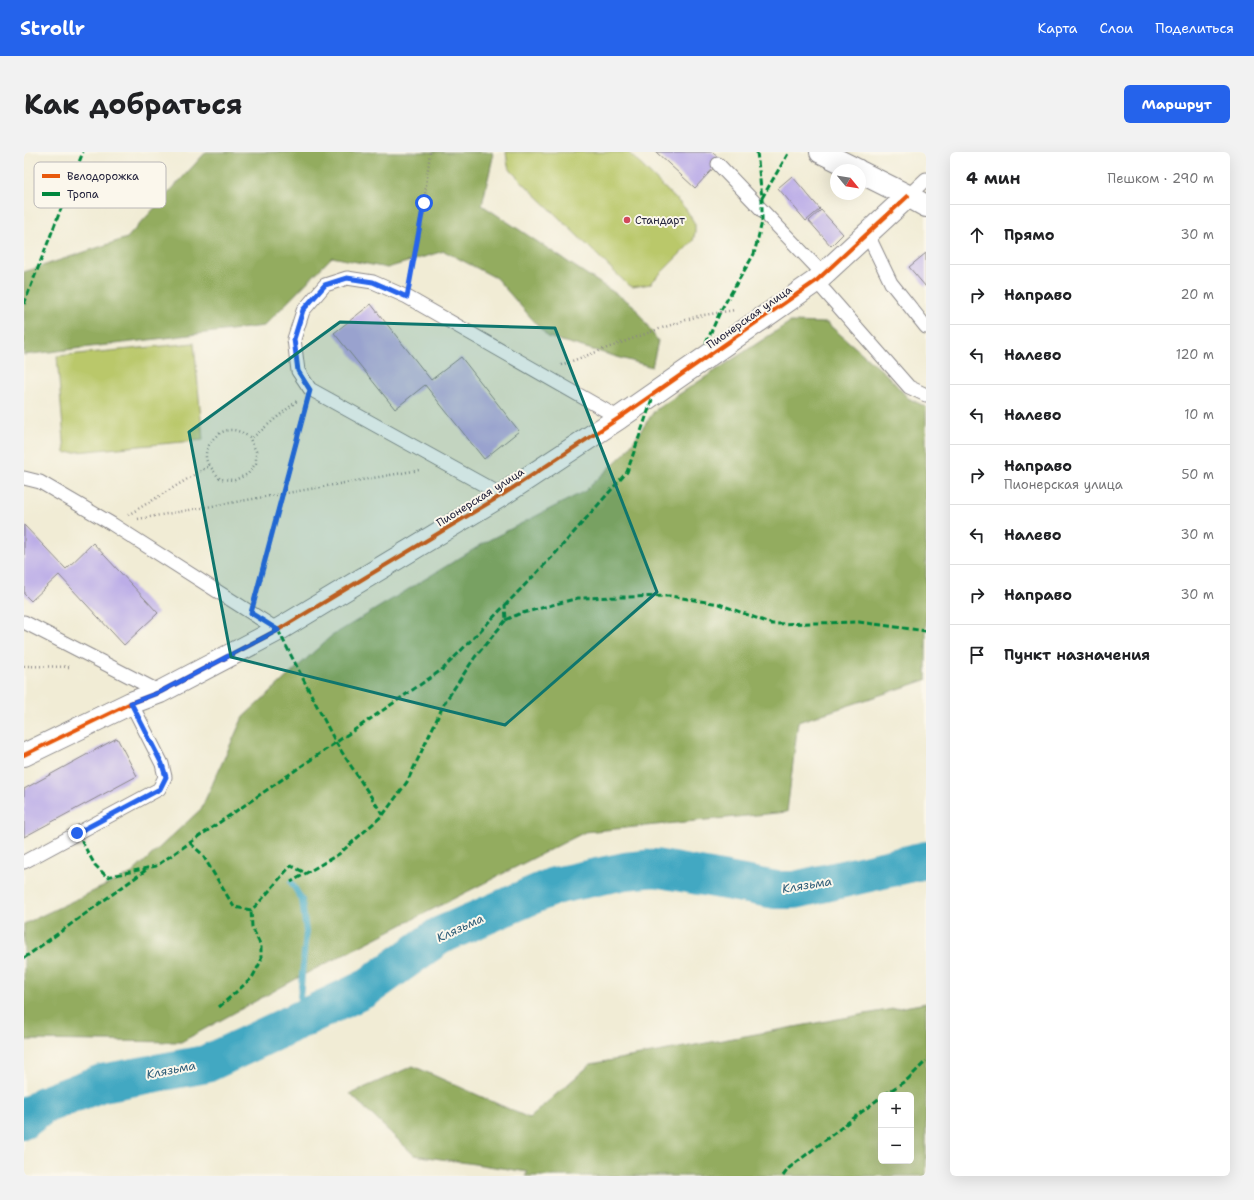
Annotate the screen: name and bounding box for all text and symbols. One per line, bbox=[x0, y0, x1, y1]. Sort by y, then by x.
text: Strollr bbox=[20, 16, 85, 41]
text: Карта bbox=[1037, 19, 1078, 37]
text: Слои bbox=[1100, 19, 1133, 37]
text: Поделиться bbox=[1155, 19, 1234, 37]
text: Как добраться bbox=[24, 85, 243, 123]
button: Маршрут bbox=[1124, 85, 1230, 123]
legend bbox=[34, 162, 166, 208]
north arrow bbox=[830, 164, 866, 200]
text: 4 мин bbox=[966, 167, 1021, 189]
text: Велодорожка bbox=[67, 169, 139, 184]
text: Пешком · 290 m bbox=[1108, 170, 1214, 187]
text: Тропа bbox=[67, 187, 99, 202]
route start bbox=[415, 194, 433, 212]
place label: Стандарт bbox=[635, 213, 685, 228]
marker: Стандарт bbox=[622, 215, 632, 225]
icon: ahead bbox=[966, 224, 988, 246]
text: Прямо bbox=[1004, 225, 1054, 245]
text: 30 m bbox=[1180, 226, 1214, 243]
street label: Пионерская улица bbox=[704, 282, 795, 352]
icon: right bbox=[966, 284, 988, 306]
text: Направо bbox=[1004, 285, 1072, 305]
text: 20 m bbox=[1181, 286, 1214, 303]
icon: left bbox=[966, 344, 988, 366]
text: Налево bbox=[1004, 345, 1062, 365]
text: 120 m bbox=[1176, 346, 1214, 363]
icon: left bbox=[966, 404, 988, 426]
text: Налево bbox=[1004, 405, 1062, 425]
text: 10 m bbox=[1184, 406, 1214, 423]
text: Направо bbox=[1004, 456, 1072, 476]
street label: Пионерская улица bbox=[434, 464, 527, 530]
icon: right bbox=[966, 464, 988, 486]
text: 50 m bbox=[1181, 466, 1214, 483]
text: Пионерская улица bbox=[1004, 476, 1123, 493]
icon: left bbox=[966, 524, 988, 546]
text: Налево bbox=[1004, 525, 1062, 545]
text: 30 m bbox=[1180, 526, 1214, 543]
icon: right bbox=[966, 584, 988, 606]
text: Направо bbox=[1004, 585, 1072, 605]
text: 30 m bbox=[1180, 586, 1214, 603]
icon: arrive bbox=[966, 644, 988, 666]
text: Пункт назначения bbox=[1004, 645, 1150, 665]
route end bbox=[68, 824, 86, 842]
water label: Клязьма bbox=[781, 873, 833, 897]
water label: Клязьма bbox=[434, 910, 486, 946]
water label: Клязьма bbox=[145, 1057, 197, 1083]
map controls bbox=[878, 1092, 914, 1164]
button: + bbox=[878, 1092, 914, 1128]
button: − bbox=[878, 1128, 914, 1164]

